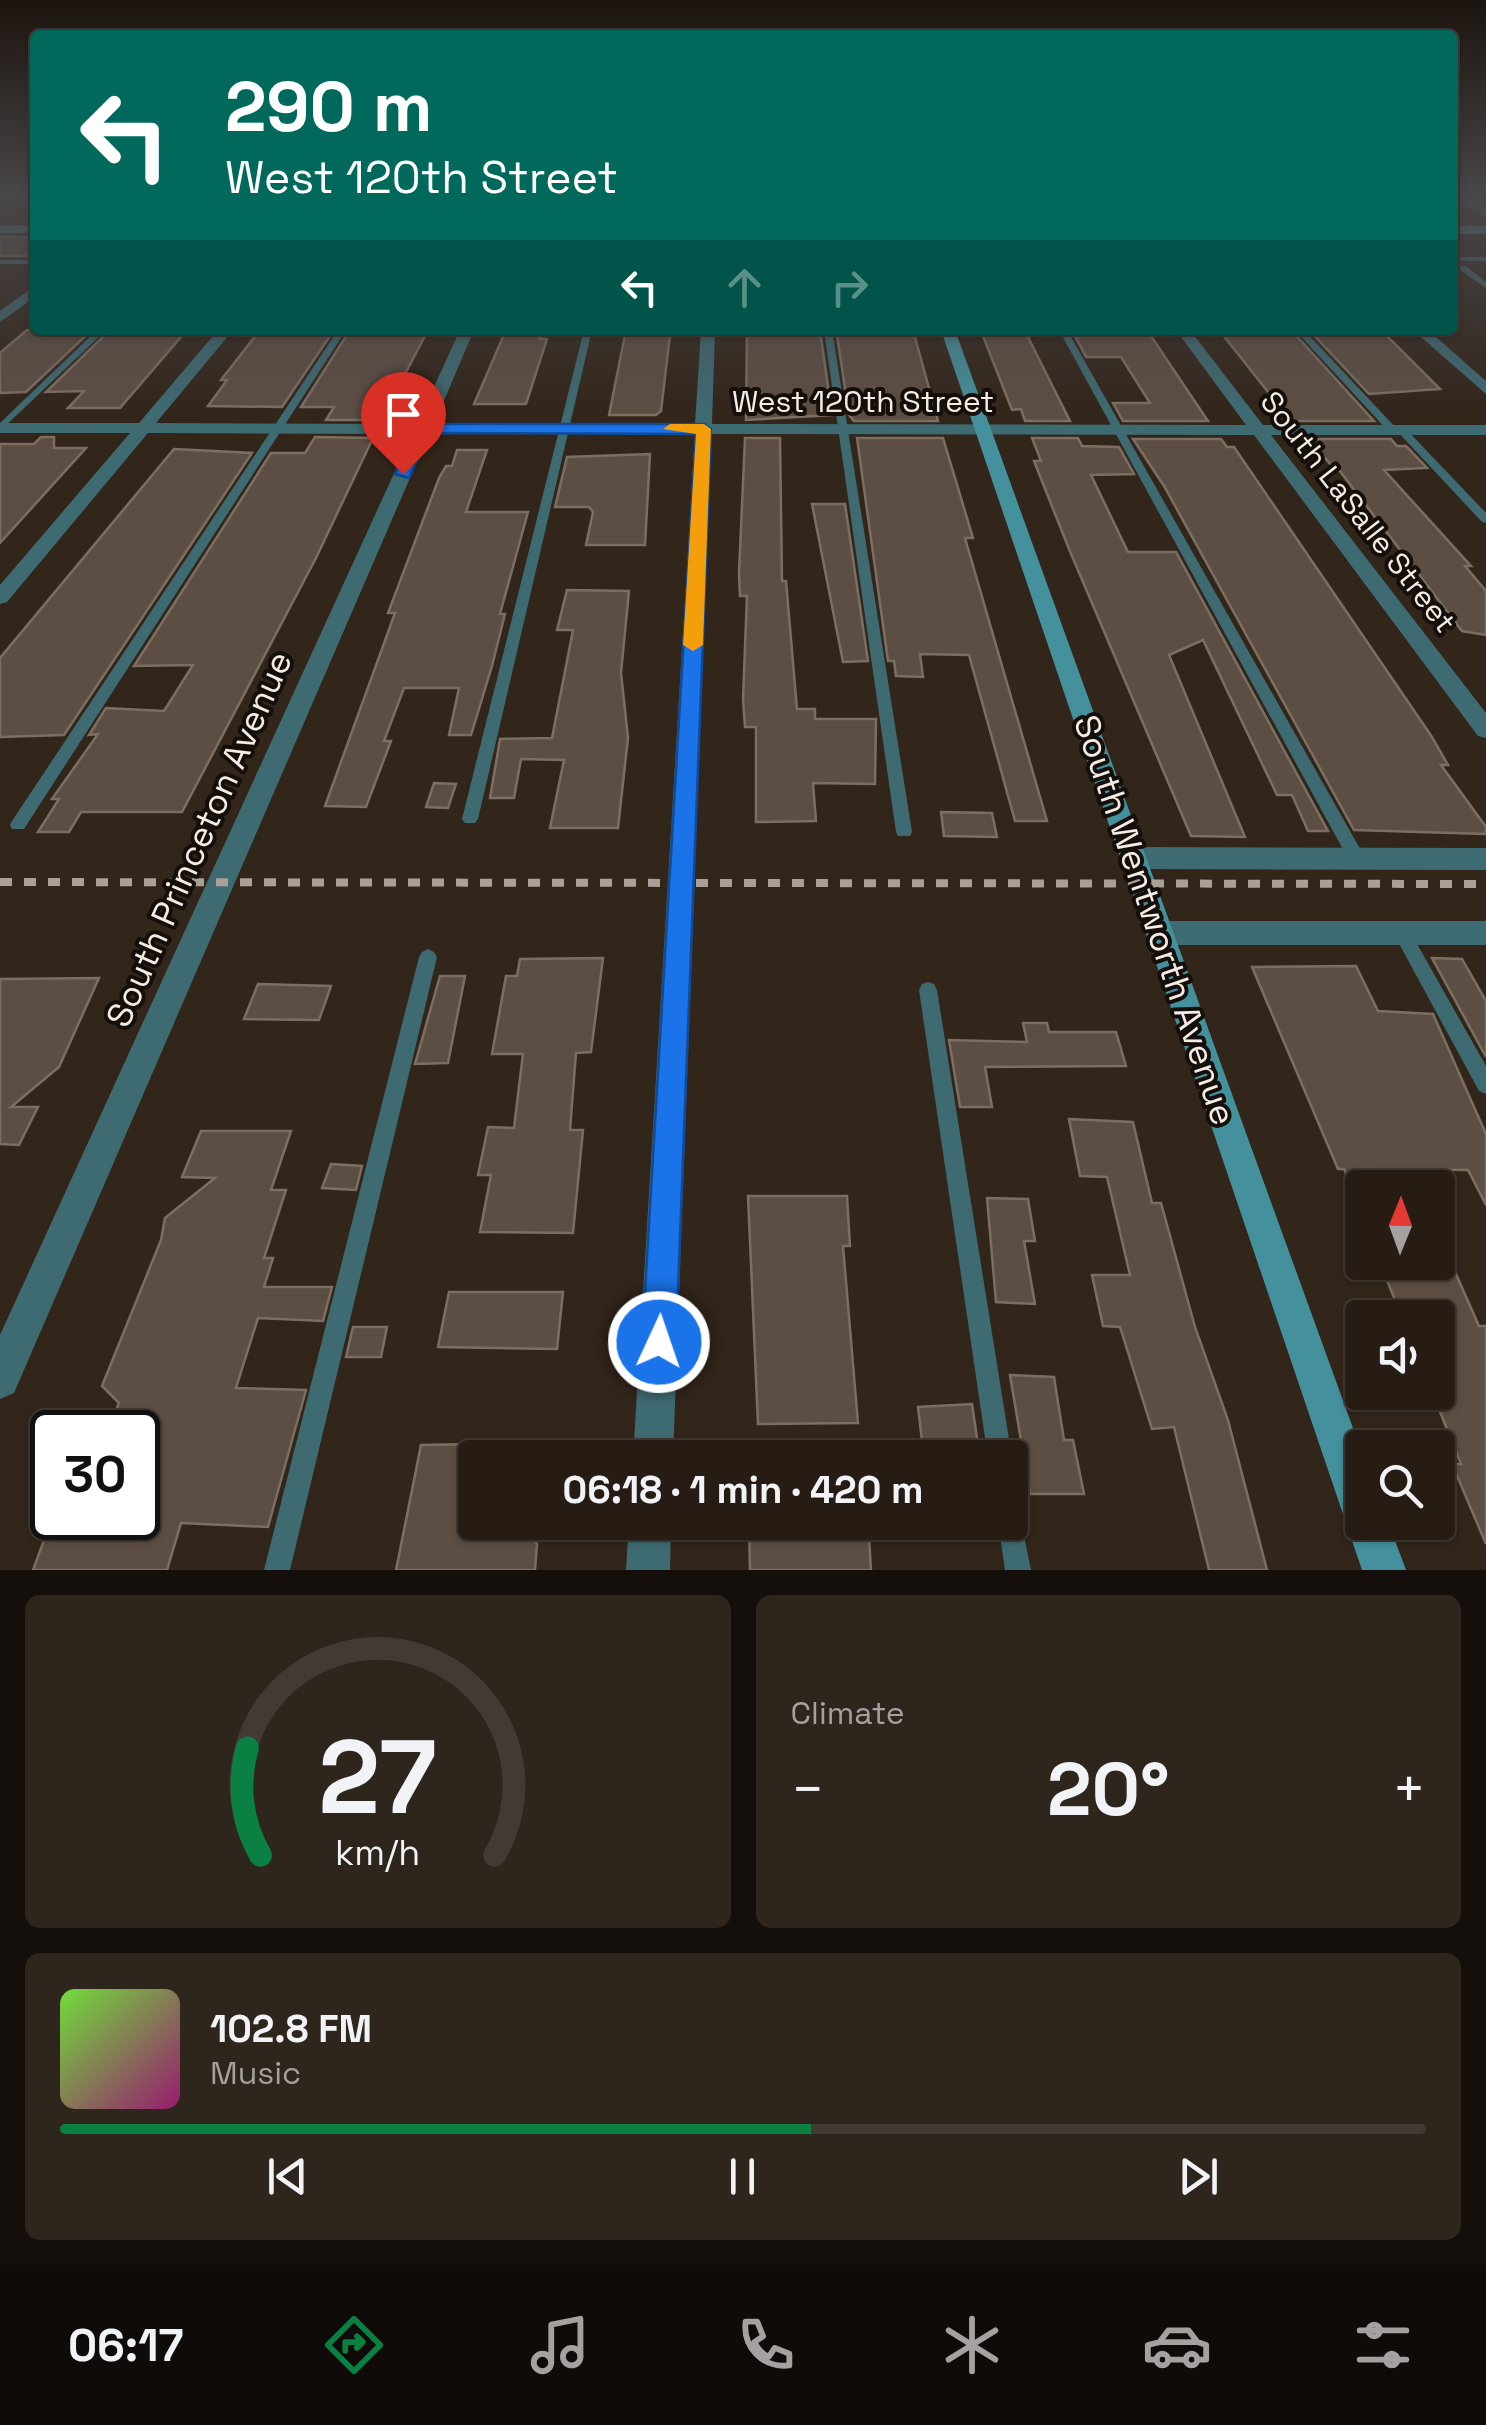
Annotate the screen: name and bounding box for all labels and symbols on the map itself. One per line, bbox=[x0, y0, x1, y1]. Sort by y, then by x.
pin bbox=[361, 372, 446, 475]
street label: West 120th Street bbox=[732, 382, 994, 421]
street label: South LaSalle Street bbox=[1252, 383, 1465, 640]
street label: South Princeton Avenue bbox=[96, 644, 302, 1034]
street label: South Wentworth Avenue bbox=[1064, 709, 1246, 1131]
north arrow bbox=[1345, 1170, 1455, 1280]
position arrow bbox=[607, 1290, 711, 1394]
speed limit sign: 30 bbox=[30, 1410, 160, 1540]

